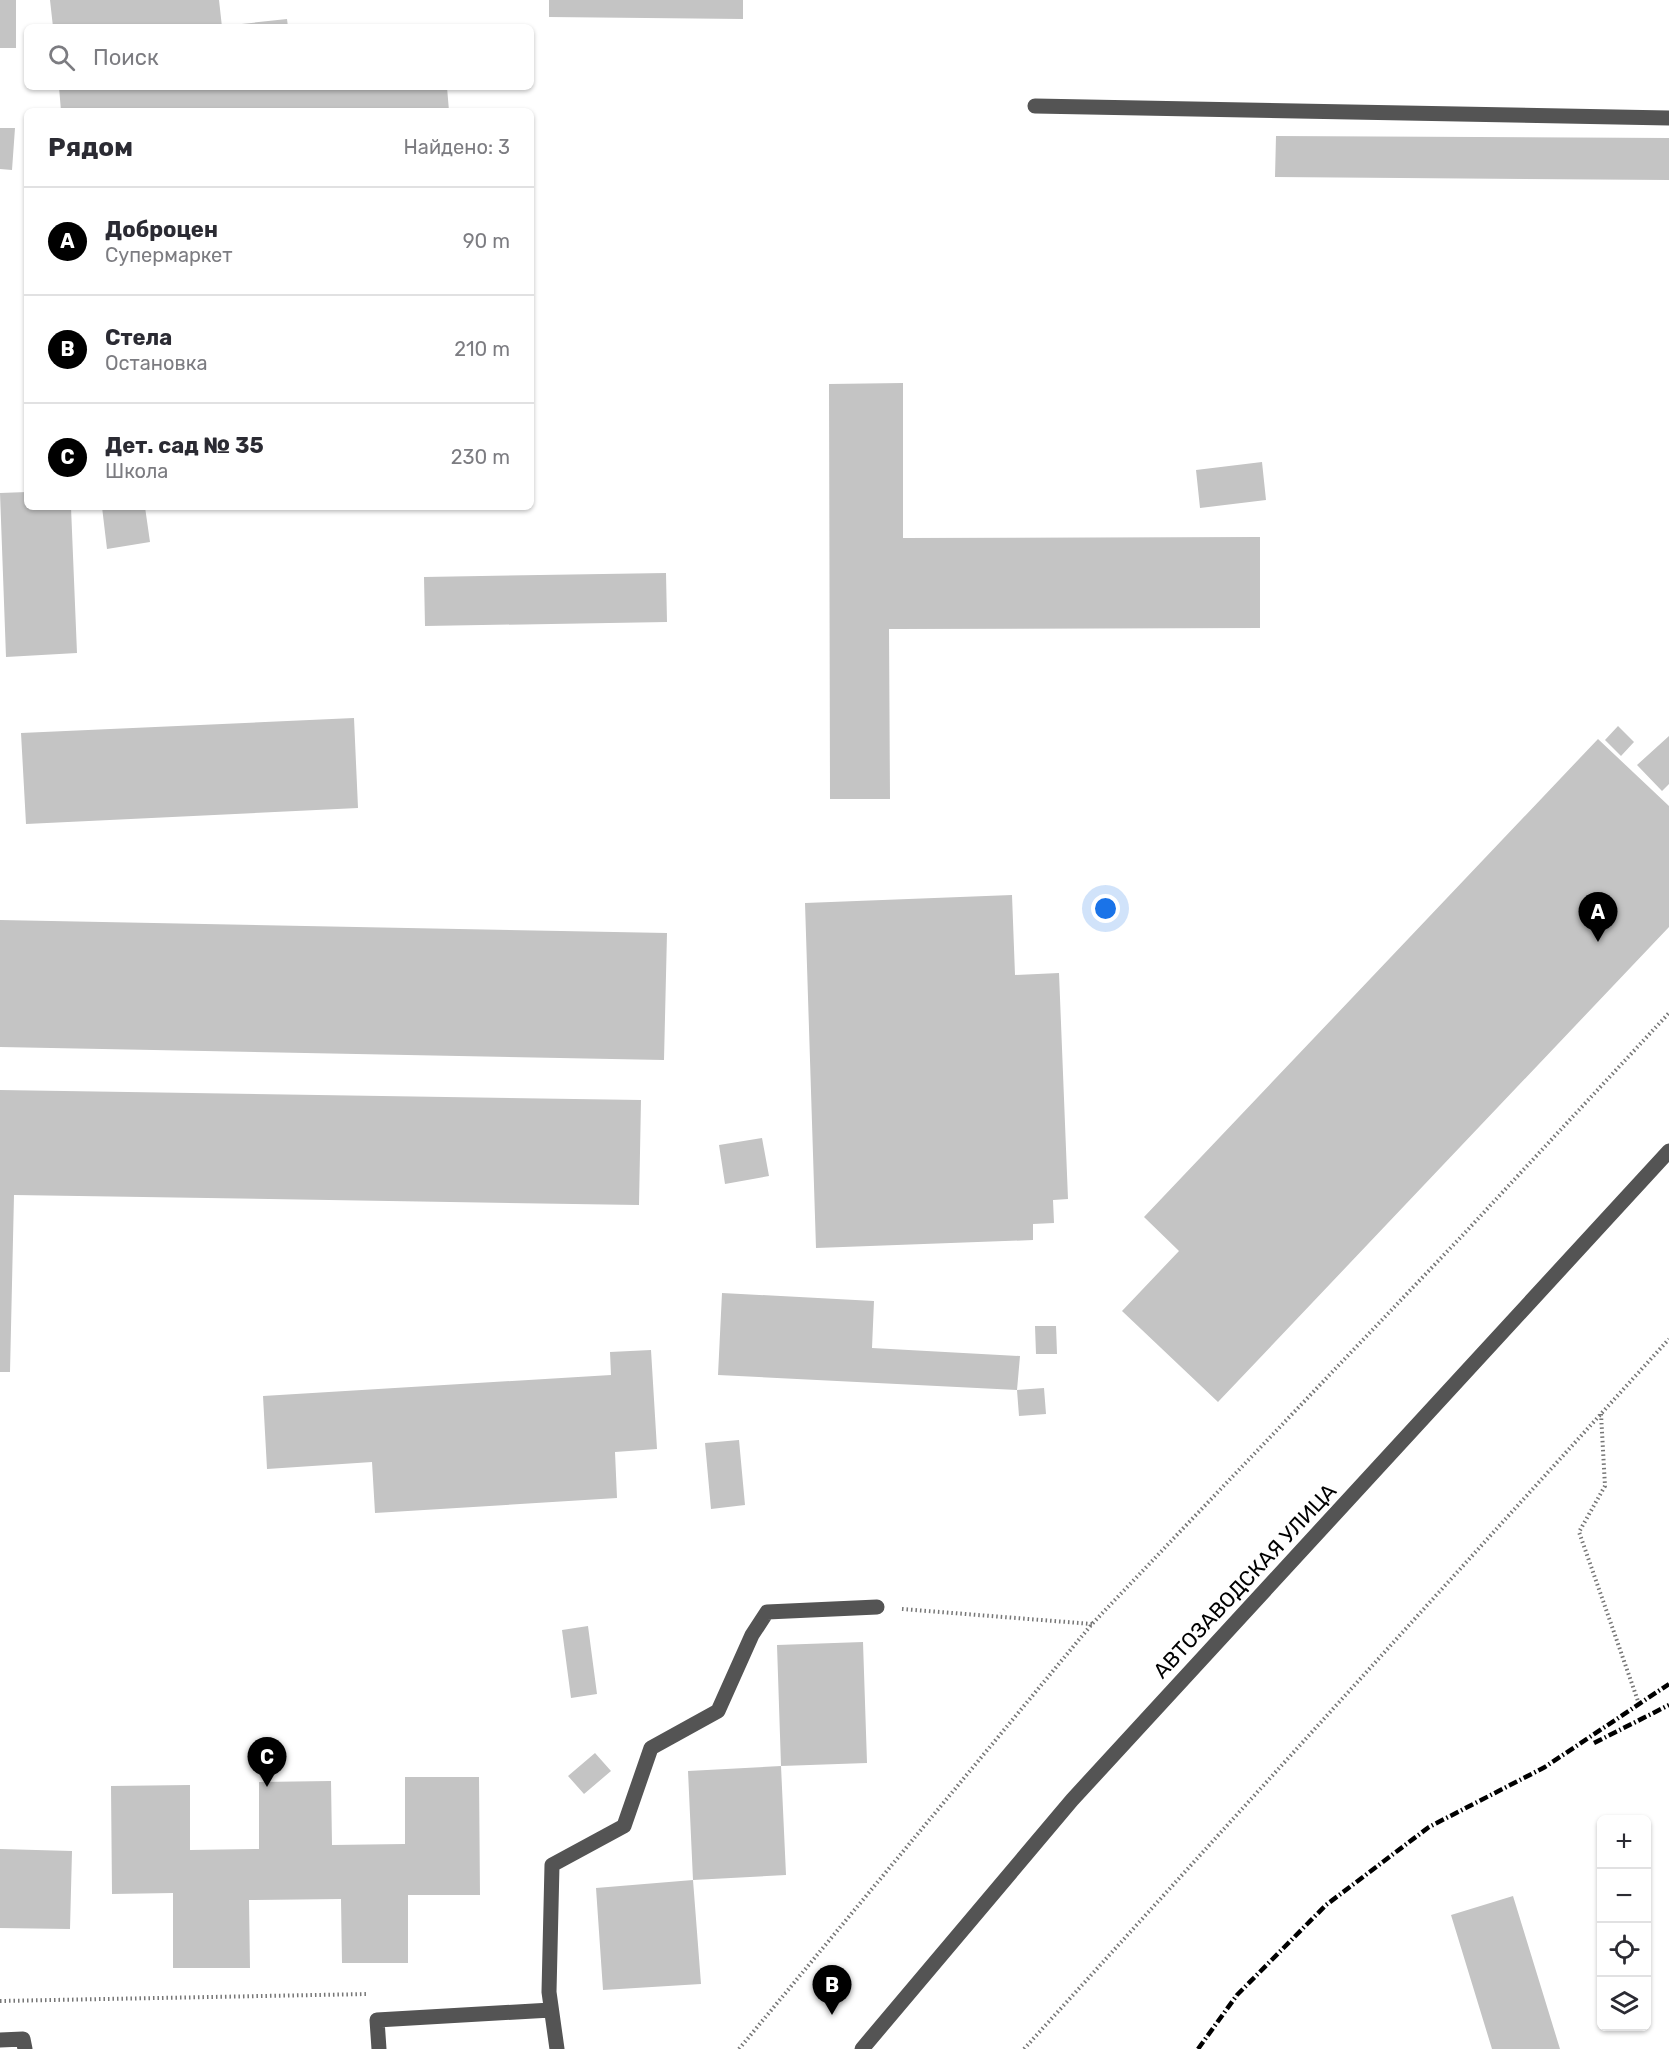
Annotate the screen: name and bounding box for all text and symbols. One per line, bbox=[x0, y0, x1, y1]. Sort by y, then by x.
search box bbox=[24, 24, 534, 90]
icon: search bbox=[45, 41, 78, 74]
text: Поиск bbox=[93, 44, 159, 71]
text: Рядом bbox=[48, 132, 133, 163]
text: Найдено: 3 bbox=[404, 135, 510, 159]
text: Доброцен bbox=[105, 216, 218, 243]
text: A bbox=[60, 229, 75, 253]
text: 90 m bbox=[463, 229, 510, 253]
text: Супермаркет bbox=[105, 243, 233, 267]
text: Стела bbox=[105, 324, 172, 351]
text: B bbox=[60, 337, 75, 361]
text: 210 m bbox=[454, 337, 510, 361]
text: Остановка bbox=[105, 351, 208, 375]
text: Дет. сад № 35 bbox=[105, 432, 264, 459]
text: C bbox=[60, 445, 75, 469]
text: 230 m bbox=[451, 445, 510, 469]
text: Школа bbox=[105, 459, 168, 483]
pin: A bbox=[1578, 892, 1618, 942]
your location bbox=[1091, 894, 1120, 923]
street label: АВТОЗАВОДСКАЯ УЛИЦА bbox=[1148, 1478, 1341, 1683]
pin: C bbox=[248, 1738, 286, 1787]
map controls bbox=[1597, 1815, 1651, 2031]
button: + bbox=[1597, 1815, 1651, 1869]
button: − bbox=[1597, 1869, 1651, 1923]
button: locate bbox=[1597, 1923, 1651, 1977]
pin: B bbox=[812, 1966, 852, 2015]
button: layers bbox=[1597, 1977, 1651, 2031]

